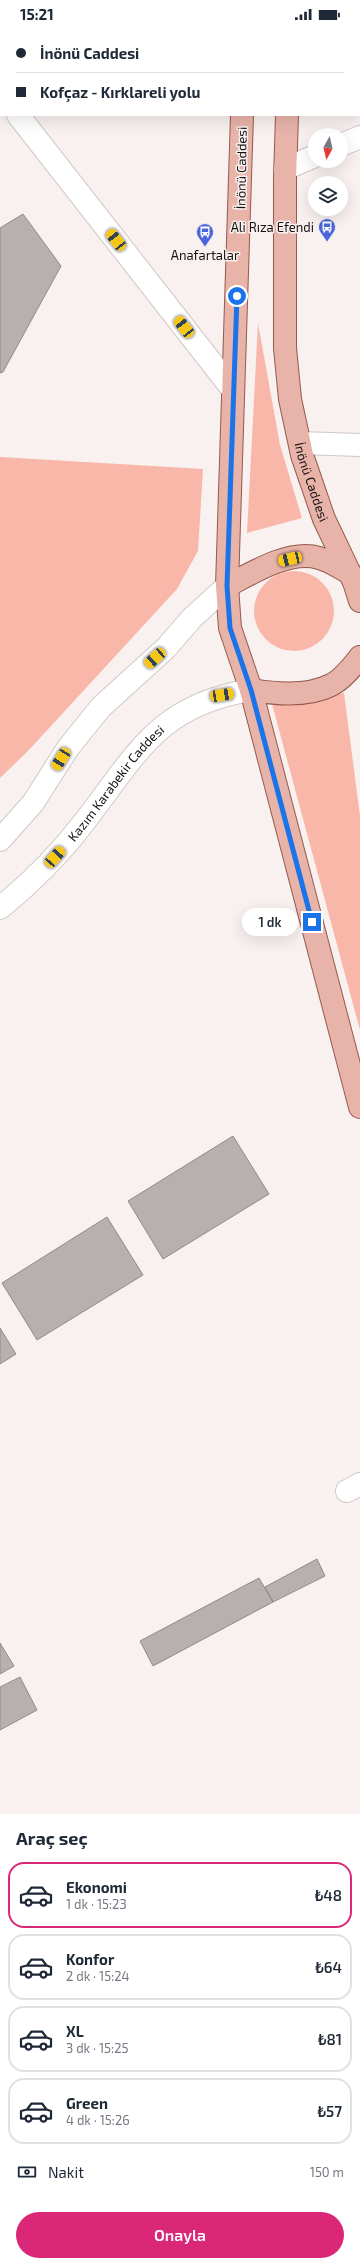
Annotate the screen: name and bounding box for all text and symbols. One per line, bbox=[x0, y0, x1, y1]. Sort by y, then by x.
text: 15:21 bbox=[20, 5, 54, 23]
text: İnönü Caddesi bbox=[40, 44, 139, 62]
text: Kofçaz - Kırklareli yolu bbox=[40, 83, 200, 101]
street label: İnönü Caddesi bbox=[232, 127, 250, 209]
north arrow bbox=[308, 128, 348, 168]
map controls bbox=[308, 128, 348, 216]
button: layers bbox=[308, 176, 348, 216]
bus stop icon: Ali Rıza Efendi bbox=[317, 217, 337, 242]
place label: Ali Rıza Efendi bbox=[231, 219, 314, 235]
bus stop icon: Anafartalar bbox=[195, 222, 215, 247]
car bbox=[104, 227, 128, 253]
place label: Anafartalar bbox=[171, 247, 239, 263]
route start bbox=[228, 287, 246, 305]
car bbox=[172, 314, 196, 340]
street label: İnönü Caddesi bbox=[291, 441, 332, 524]
car bbox=[277, 550, 303, 568]
car bbox=[142, 646, 168, 670]
car bbox=[209, 687, 235, 703]
street label: Kazım Karabekir Caddesi bbox=[64, 721, 167, 844]
car bbox=[50, 746, 72, 772]
car bbox=[43, 844, 67, 870]
callout: 1 dk bbox=[242, 908, 298, 936]
route end bbox=[303, 913, 321, 931]
text: 1 dk bbox=[259, 914, 281, 930]
text: Araç seç bbox=[16, 1827, 88, 1849]
icon: car bbox=[18, 1877, 54, 1913]
text: Ekonomi bbox=[66, 1878, 127, 1896]
text: ₺48 bbox=[315, 1886, 342, 1904]
text: 1 dk · 15:23 bbox=[66, 1896, 127, 1912]
icon: car bbox=[18, 1949, 54, 1985]
text: Konfor bbox=[66, 1950, 114, 1968]
text: ₺64 bbox=[315, 1958, 342, 1976]
text: 2 dk · 15:24 bbox=[66, 1968, 130, 1984]
icon: car bbox=[18, 2021, 54, 2057]
text: XL bbox=[66, 2022, 84, 2040]
text: ₺81 bbox=[318, 2030, 342, 2048]
text: 3 dk · 15:25 bbox=[66, 2040, 128, 2056]
icon: car bbox=[18, 2093, 54, 2129]
text: Green bbox=[66, 2094, 108, 2112]
text: ₺57 bbox=[317, 2102, 342, 2120]
text: 4 dk · 15:26 bbox=[66, 2112, 130, 2128]
icon: cash bbox=[16, 2161, 38, 2183]
text: Nakit bbox=[48, 2163, 84, 2181]
text: 150 m bbox=[310, 2164, 344, 2180]
button: Onayla bbox=[16, 2212, 344, 2258]

